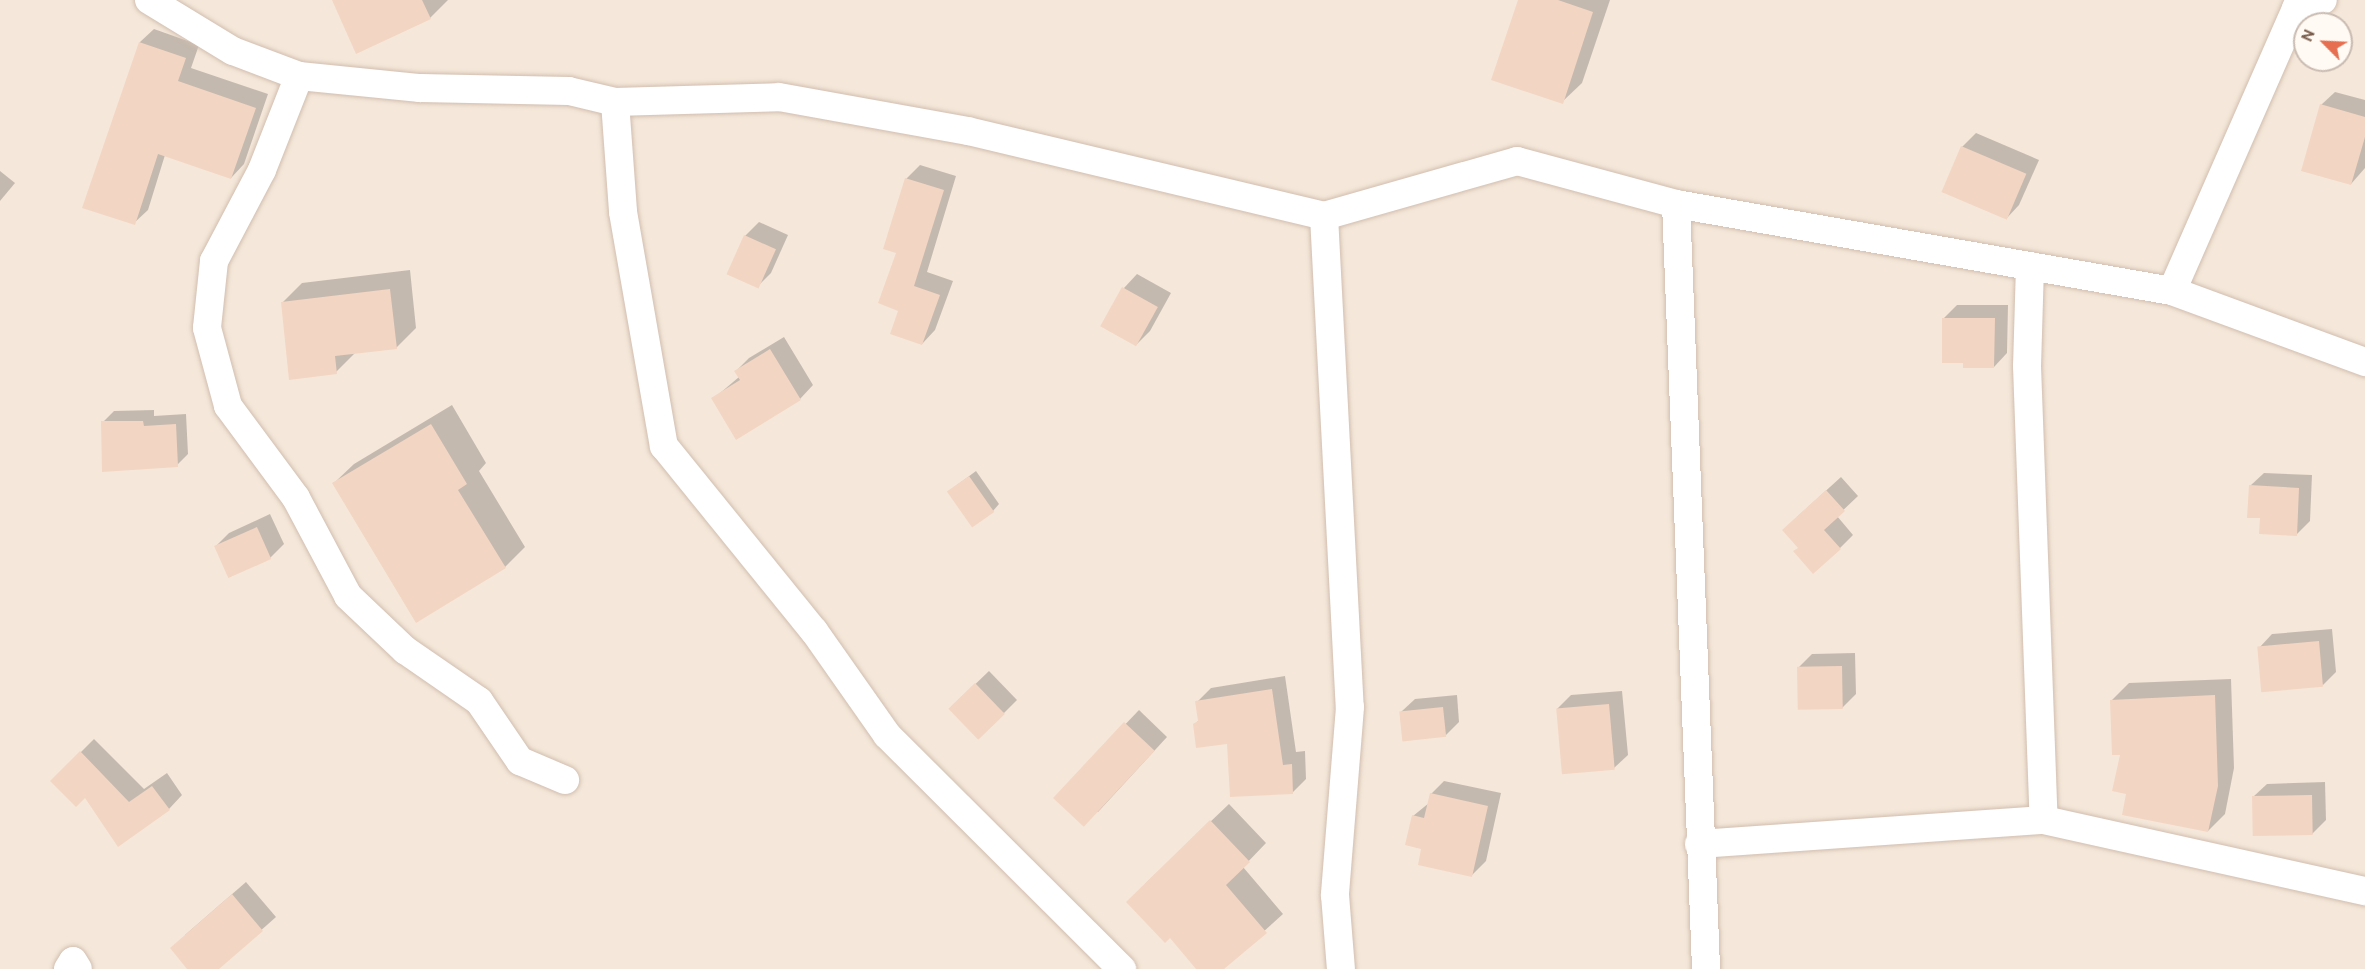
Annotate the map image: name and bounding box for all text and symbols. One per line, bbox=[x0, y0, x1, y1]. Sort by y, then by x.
north arrow bbox=[2293, 12, 2353, 72]
text: N bbox=[2297, 26, 2319, 44]

